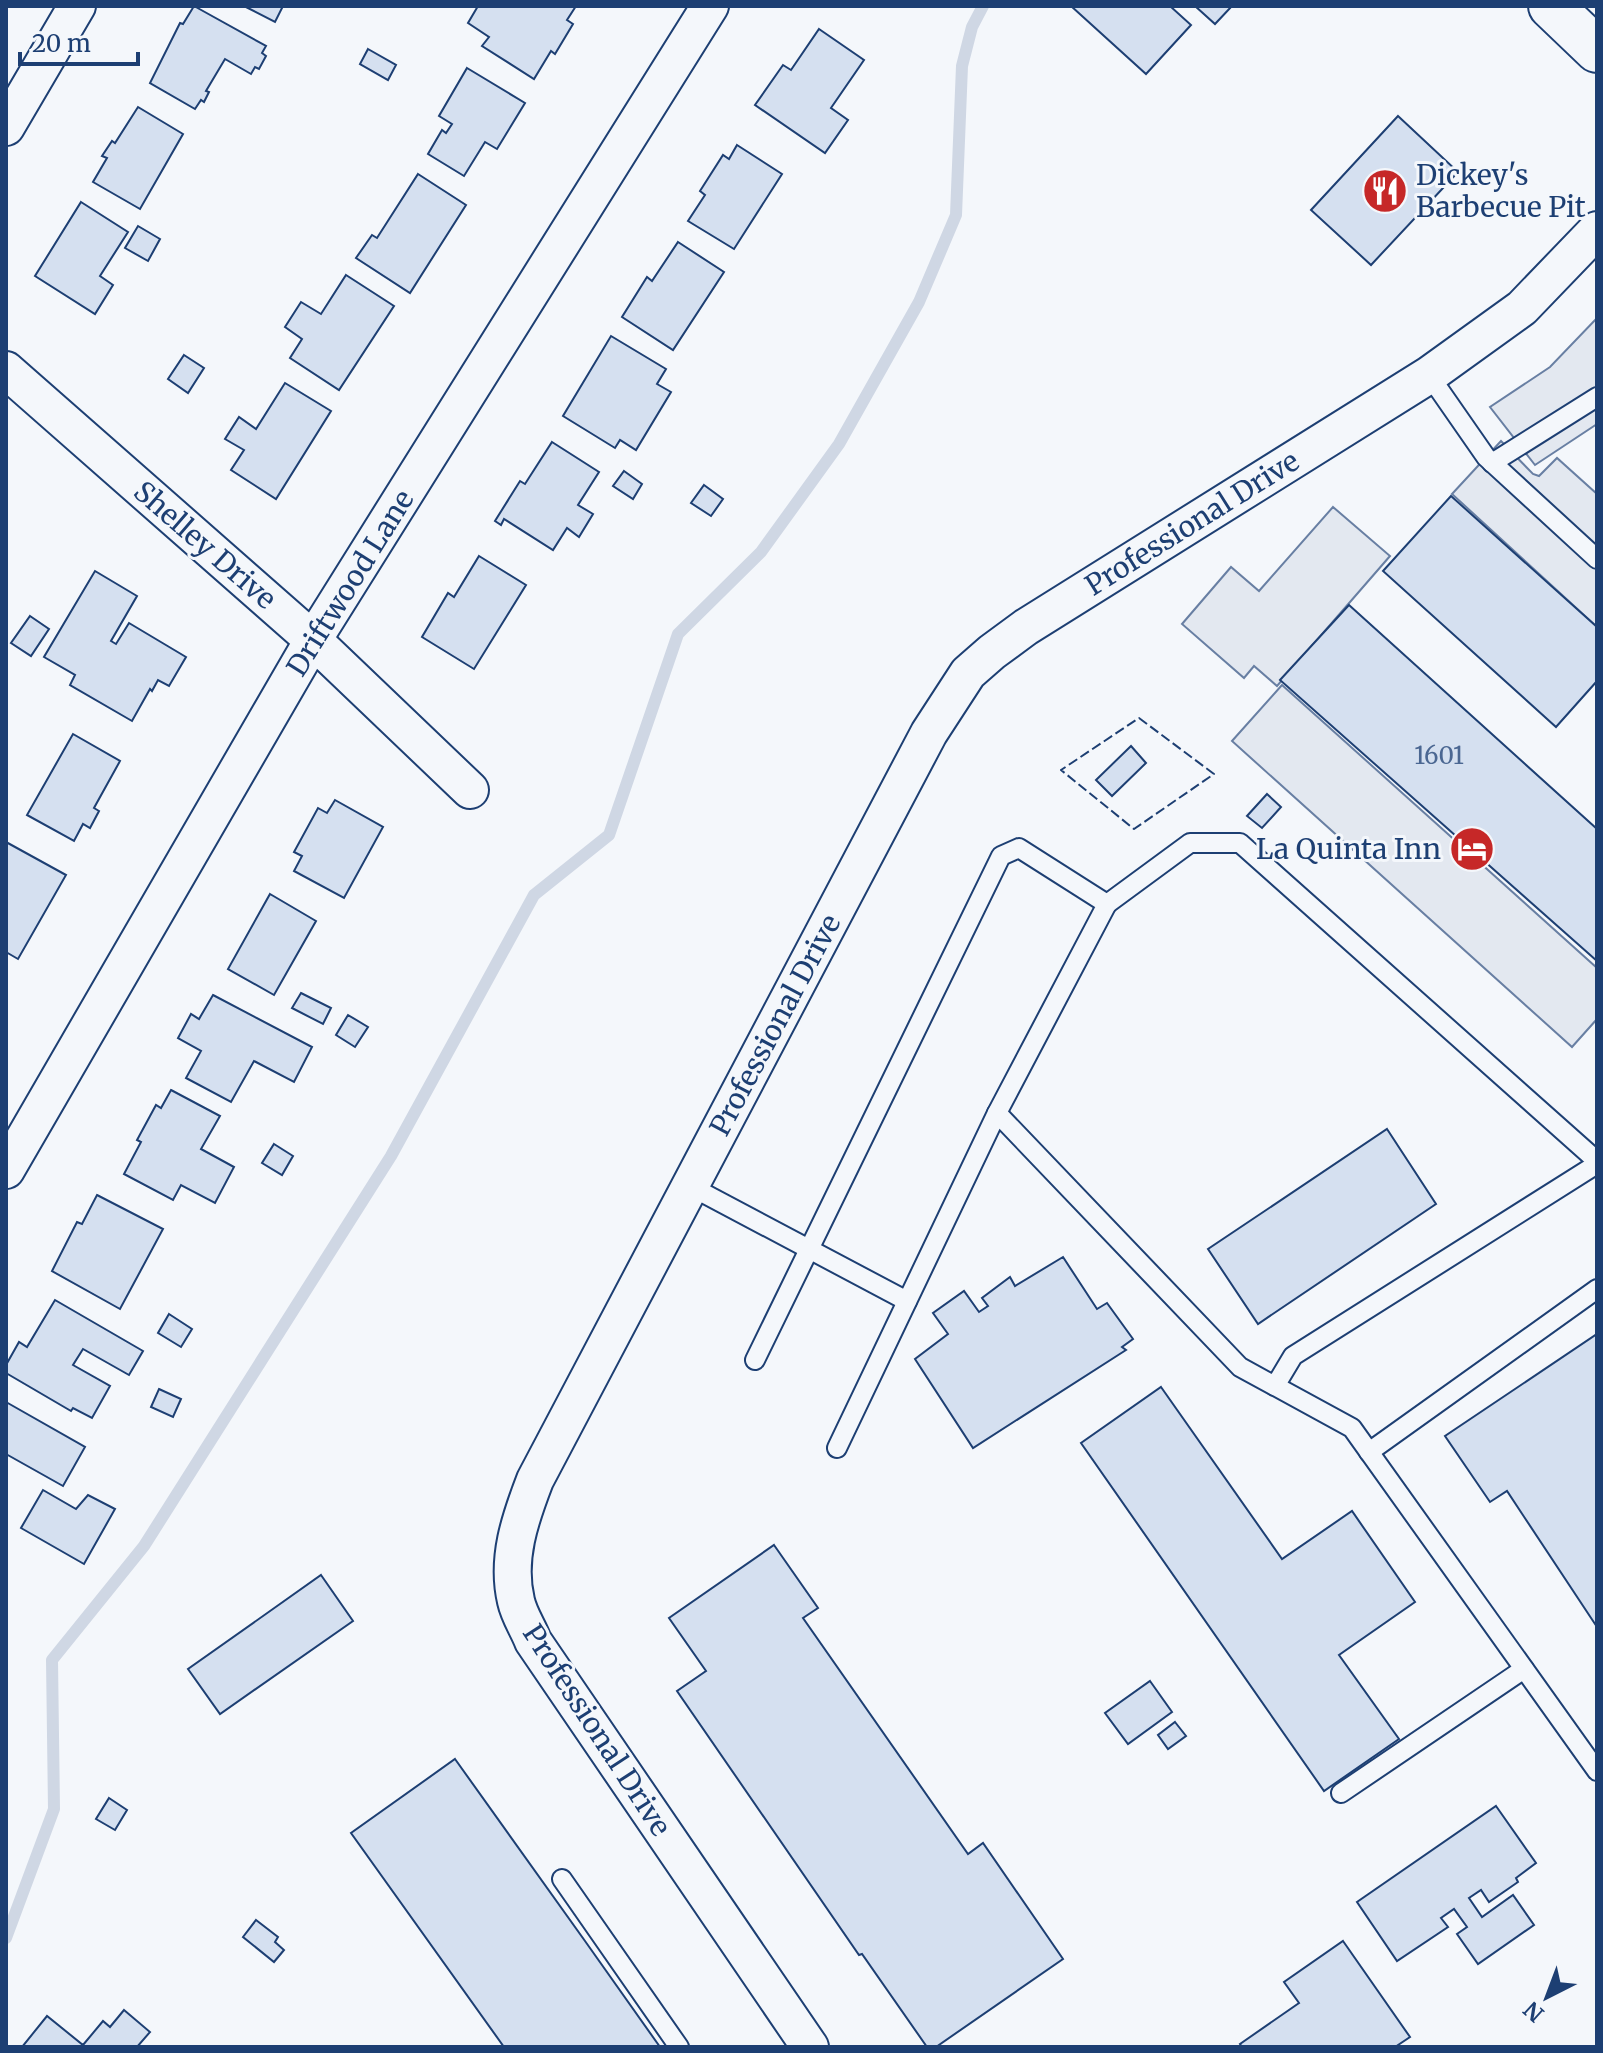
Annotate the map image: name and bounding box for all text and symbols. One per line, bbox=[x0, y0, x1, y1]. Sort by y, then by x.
scale bar bbox=[20, 16, 138, 66]
text: 20 m bbox=[32, 28, 91, 59]
place label: Dickey's Barbecue Pit bbox=[1416, 157, 1586, 225]
restaurant icon: Dickey's Barbecue Pit bbox=[1361, 167, 1409, 215]
street label: Professional Drive bbox=[1078, 443, 1306, 603]
street label: Shelley Drive bbox=[126, 473, 284, 617]
street label: Driftwood Lane bbox=[278, 483, 422, 683]
house number: 1601 bbox=[1414, 740, 1464, 771]
hotel icon: La Quinta Inn bbox=[1448, 825, 1496, 873]
place label: La Quinta Inn bbox=[1256, 831, 1441, 867]
street label: Professional Drive bbox=[702, 908, 848, 1142]
street label: Professional Drive bbox=[515, 1617, 679, 1843]
north arrow bbox=[1507, 1957, 1587, 2037]
text: N bbox=[1517, 1995, 1549, 2028]

